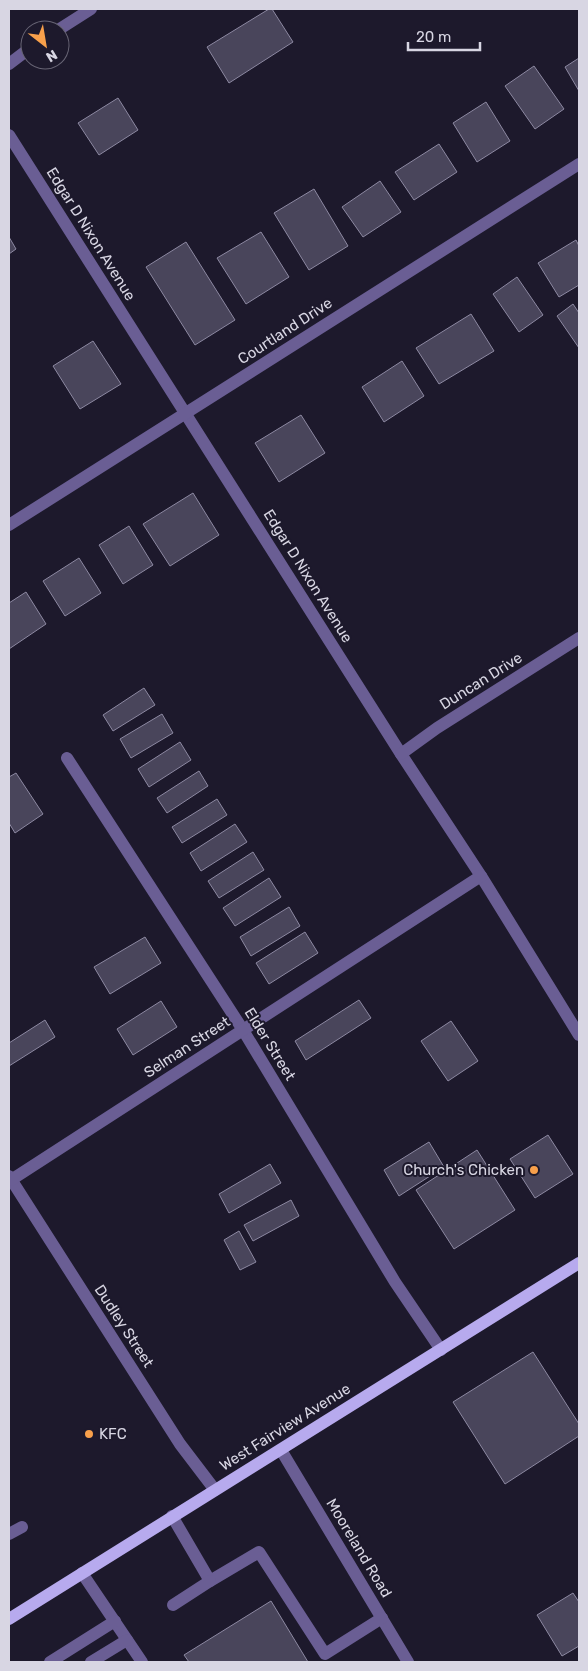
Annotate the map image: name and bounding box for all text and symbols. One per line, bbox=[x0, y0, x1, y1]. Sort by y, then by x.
north arrow bbox=[20, 20, 70, 70]
scale bar bbox=[408, 20, 480, 52]
text: 20 m bbox=[416, 28, 451, 46]
text: N bbox=[43, 46, 60, 66]
street label: Edgar D Nixon Avenue bbox=[43, 164, 139, 304]
street label: Courtland Drive bbox=[234, 294, 336, 368]
street label: Edgar D Nixon Avenue bbox=[260, 506, 356, 646]
street label: Duncan Drive bbox=[436, 648, 526, 714]
street label: Elder Street bbox=[241, 1004, 300, 1084]
street label: Selman Street bbox=[141, 1012, 234, 1082]
place label: Church's Chicken bbox=[403, 1161, 524, 1179]
marker: Church's Chicken bbox=[528, 1164, 540, 1176]
street label: Dudley Street bbox=[91, 1281, 157, 1371]
street label: West Fairview Avenue bbox=[216, 1379, 354, 1475]
place label: KFC bbox=[99, 1425, 127, 1443]
marker: KFC bbox=[83, 1428, 95, 1440]
street label: Mooreland Road bbox=[322, 1495, 396, 1601]

